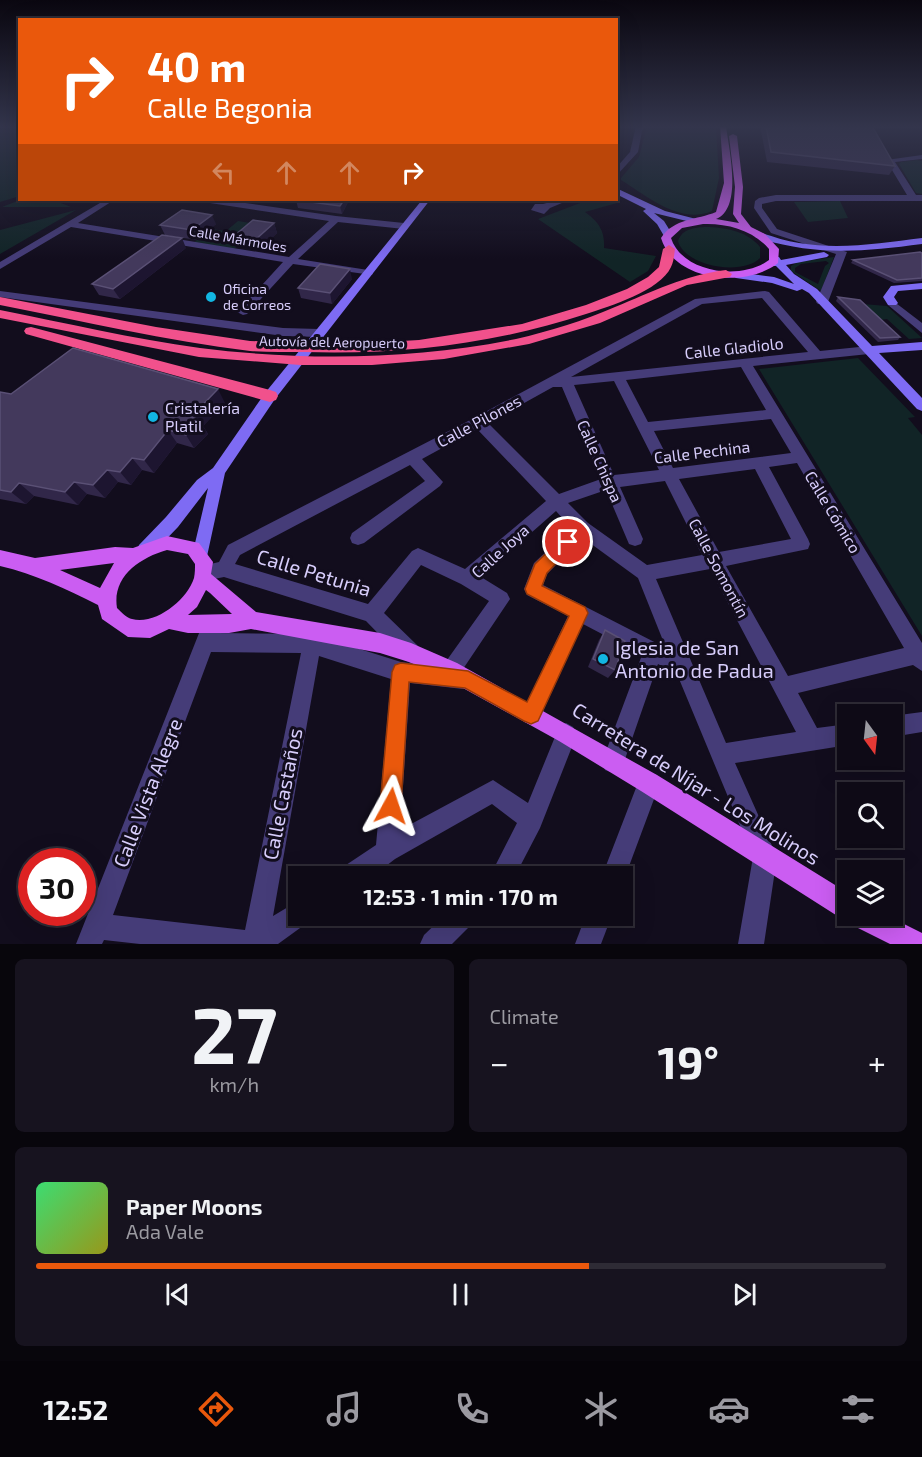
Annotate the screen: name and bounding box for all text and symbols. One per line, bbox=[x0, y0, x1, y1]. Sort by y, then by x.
text: 40 m bbox=[147, 40, 246, 90]
icon: right bbox=[48, 42, 126, 120]
text: Calle Begonia bbox=[147, 91, 313, 123]
icon: left bbox=[207, 156, 240, 189]
icon: ahead bbox=[270, 156, 303, 189]
icon: ahead bbox=[333, 156, 366, 189]
icon: right bbox=[396, 156, 429, 189]
street label: Calle Mármoles bbox=[188, 222, 288, 255]
place label: Oficina de Correos bbox=[223, 280, 291, 313]
marker: Oficina de Correos bbox=[204, 290, 218, 304]
street label: Autovía del Aeropuerto bbox=[259, 332, 405, 351]
street label: Calle Gladiolo bbox=[684, 333, 784, 362]
street label: Calle Pilones bbox=[433, 390, 524, 451]
place label: Cristalería Platil bbox=[165, 398, 240, 435]
marker: Cristalería Platil bbox=[146, 410, 160, 424]
street label: Calle Chispa bbox=[574, 417, 627, 505]
street label: Calle Pechina bbox=[653, 436, 751, 467]
street label: Calle Cómico bbox=[801, 467, 865, 556]
street label: Calle Somontín bbox=[685, 515, 754, 621]
pin bbox=[542, 516, 593, 567]
street label: Calle Joya bbox=[467, 520, 532, 581]
icon: arrive bbox=[551, 525, 584, 558]
street label: Calle Petunia bbox=[254, 543, 374, 601]
place label: Iglesia de San Antonio de Padua bbox=[615, 635, 774, 682]
marker: Iglesia de San Antonio de Padua bbox=[596, 652, 610, 666]
street label: Carretera de Níjar - Los Molinos bbox=[568, 697, 825, 869]
north arrow bbox=[837, 704, 903, 770]
map controls bbox=[837, 704, 903, 926]
street label: Calle Vista Alegre bbox=[108, 715, 187, 871]
street label: Calle Castaños bbox=[257, 726, 307, 862]
position arrow bbox=[359, 774, 423, 838]
button: search bbox=[837, 782, 903, 848]
speed limit sign: 30 bbox=[18, 848, 96, 926]
button: layers bbox=[837, 860, 903, 926]
text: 12:53 · 1 min · 170 m bbox=[363, 883, 558, 909]
text: 27 bbox=[191, 986, 278, 1080]
text: Climate bbox=[490, 1004, 559, 1028]
text: 19° bbox=[658, 1034, 719, 1088]
text: − bbox=[490, 1042, 509, 1082]
text: + bbox=[868, 1042, 886, 1082]
text: km/h bbox=[209, 1072, 259, 1096]
text: Paper Moons bbox=[126, 1193, 262, 1219]
text: Ada Vale bbox=[126, 1219, 204, 1243]
icon: previous bbox=[161, 1278, 194, 1311]
icon: pause bbox=[444, 1278, 477, 1311]
icon: next bbox=[728, 1278, 761, 1311]
icon: directions bbox=[195, 1388, 237, 1430]
icon: music bbox=[323, 1388, 365, 1430]
icon: phone bbox=[451, 1388, 493, 1430]
icon: climate bbox=[580, 1388, 622, 1430]
icon: car bbox=[708, 1388, 750, 1430]
icon: filters bbox=[837, 1388, 879, 1430]
text: 12:52 bbox=[43, 1393, 108, 1425]

